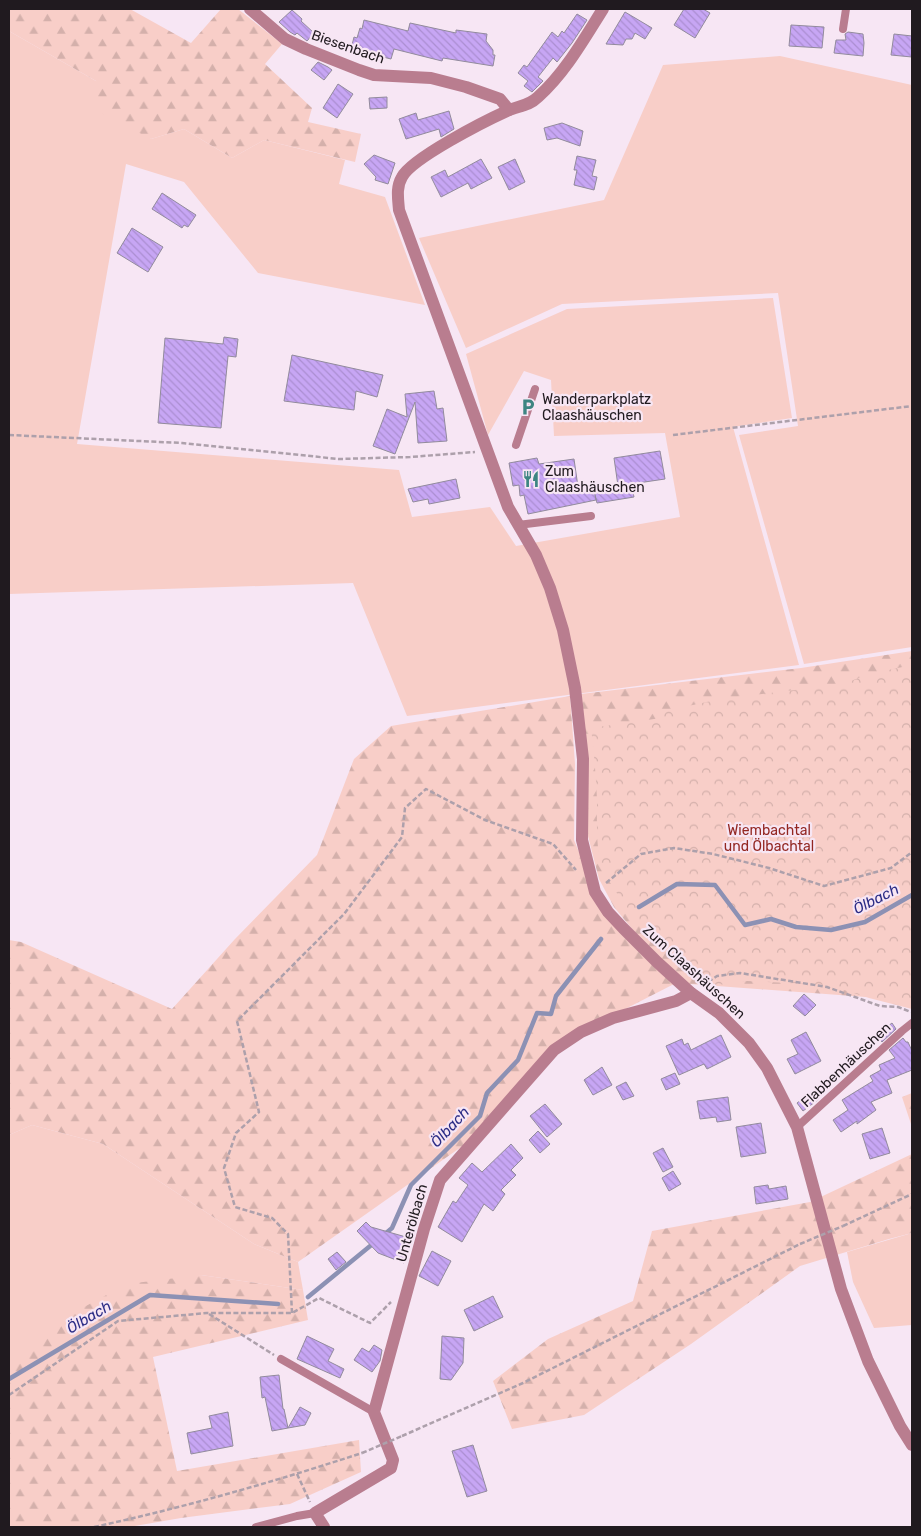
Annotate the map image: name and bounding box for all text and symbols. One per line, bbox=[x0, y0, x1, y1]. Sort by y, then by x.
street label: Biesenbach bbox=[309, 27, 387, 67]
place label: Wanderparkplatz Claashäuschen bbox=[542, 391, 651, 424]
parking icon: Wanderparkplatz Claashäuschen bbox=[518, 397, 538, 417]
place label: Zum Claashäuschen bbox=[545, 463, 645, 496]
restaurant icon: Zum Claashäuschen bbox=[521, 469, 541, 489]
park label: Wiembachtal und Ölbachtal bbox=[724, 822, 814, 855]
water label: Ölbach bbox=[850, 880, 902, 918]
street label: Zum Claashäuschen bbox=[639, 921, 749, 1023]
street label: Flabbenhäuschen bbox=[798, 1019, 894, 1111]
water label: Ölbach bbox=[427, 1103, 473, 1151]
street label: Unterölbach bbox=[393, 1182, 431, 1264]
water label: Ölbach bbox=[63, 1297, 115, 1337]

